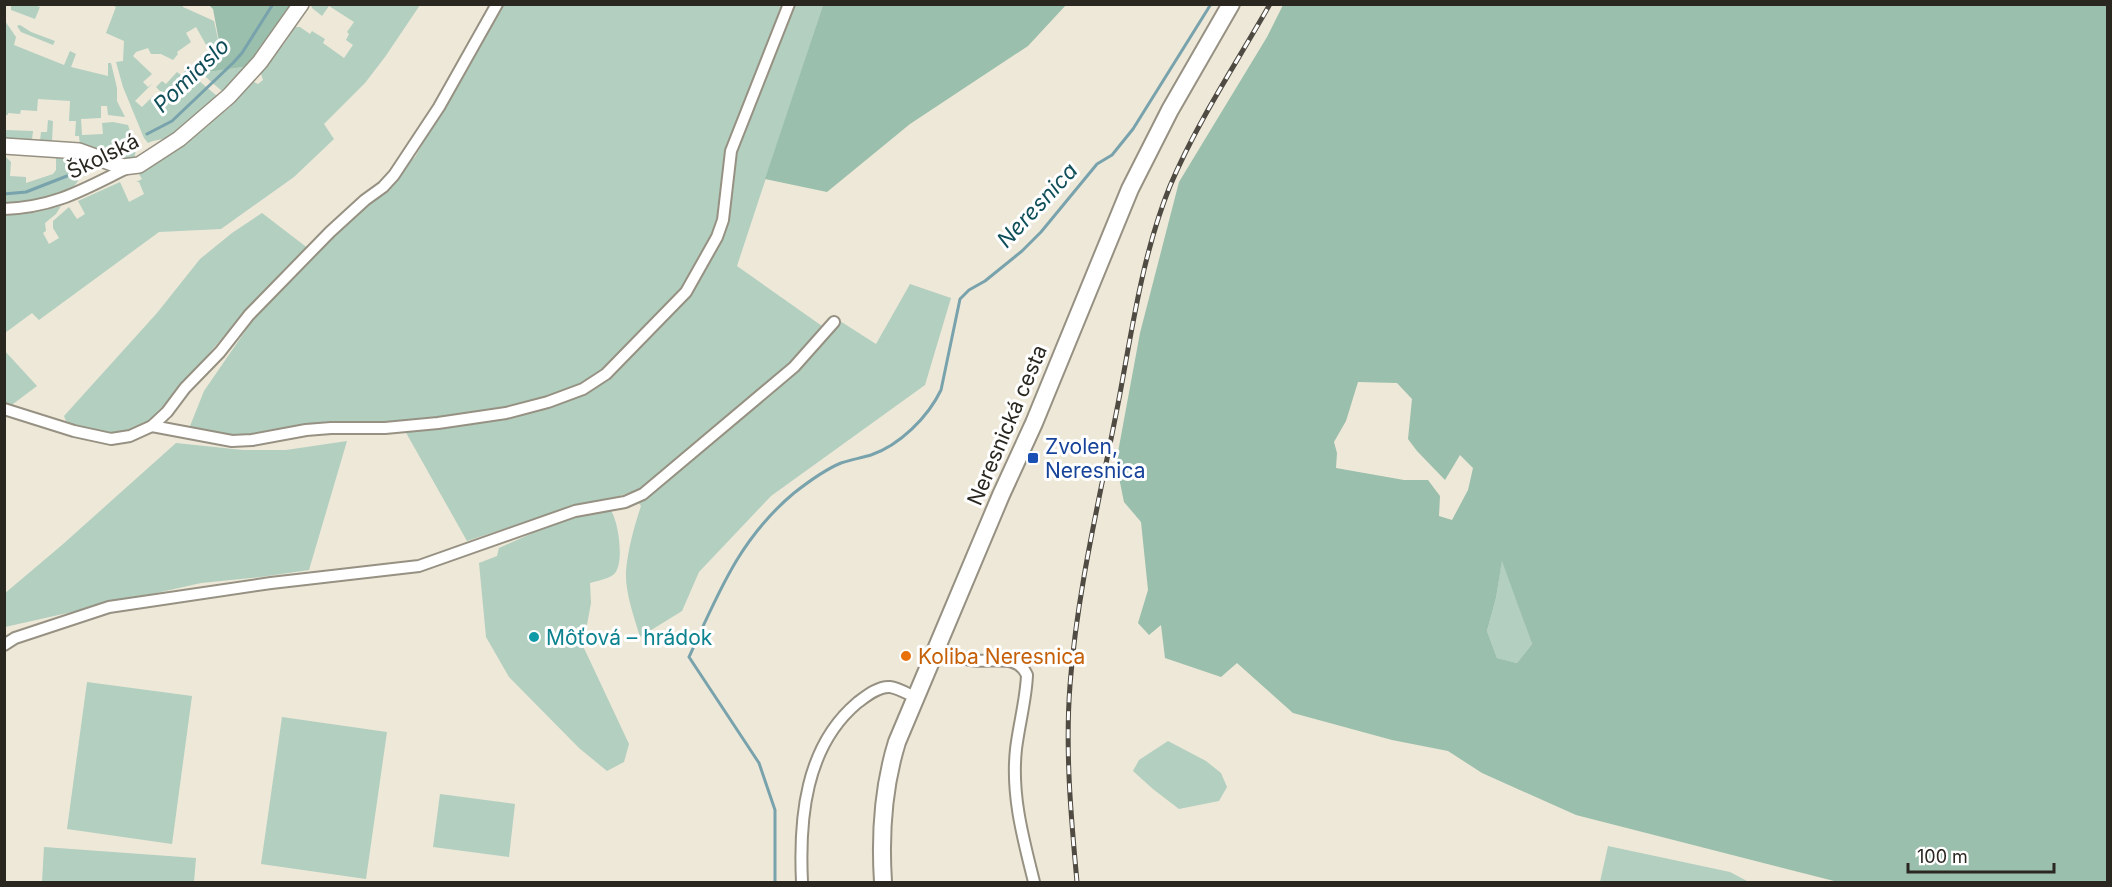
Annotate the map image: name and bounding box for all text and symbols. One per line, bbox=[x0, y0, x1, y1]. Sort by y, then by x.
water label: Pomiaslo bbox=[148, 33, 234, 117]
street label: Školská bbox=[63, 128, 143, 184]
water label: Neresnica bbox=[991, 157, 1083, 253]
street label: Neresnická cesta bbox=[962, 341, 1052, 509]
place label: Zvolen, Neresnica bbox=[1045, 434, 1145, 483]
marker: Zvolen, Neresnica bbox=[1026, 451, 1040, 465]
place label: Môťová – hrádok bbox=[546, 625, 713, 650]
marker: Môťová – hrádok bbox=[527, 630, 541, 644]
place label: Koliba Neresnica bbox=[918, 644, 1085, 669]
marker: Koliba Neresnica bbox=[899, 649, 913, 663]
scale bar bbox=[1908, 836, 2054, 874]
text: 100 m bbox=[1917, 846, 1968, 867]

